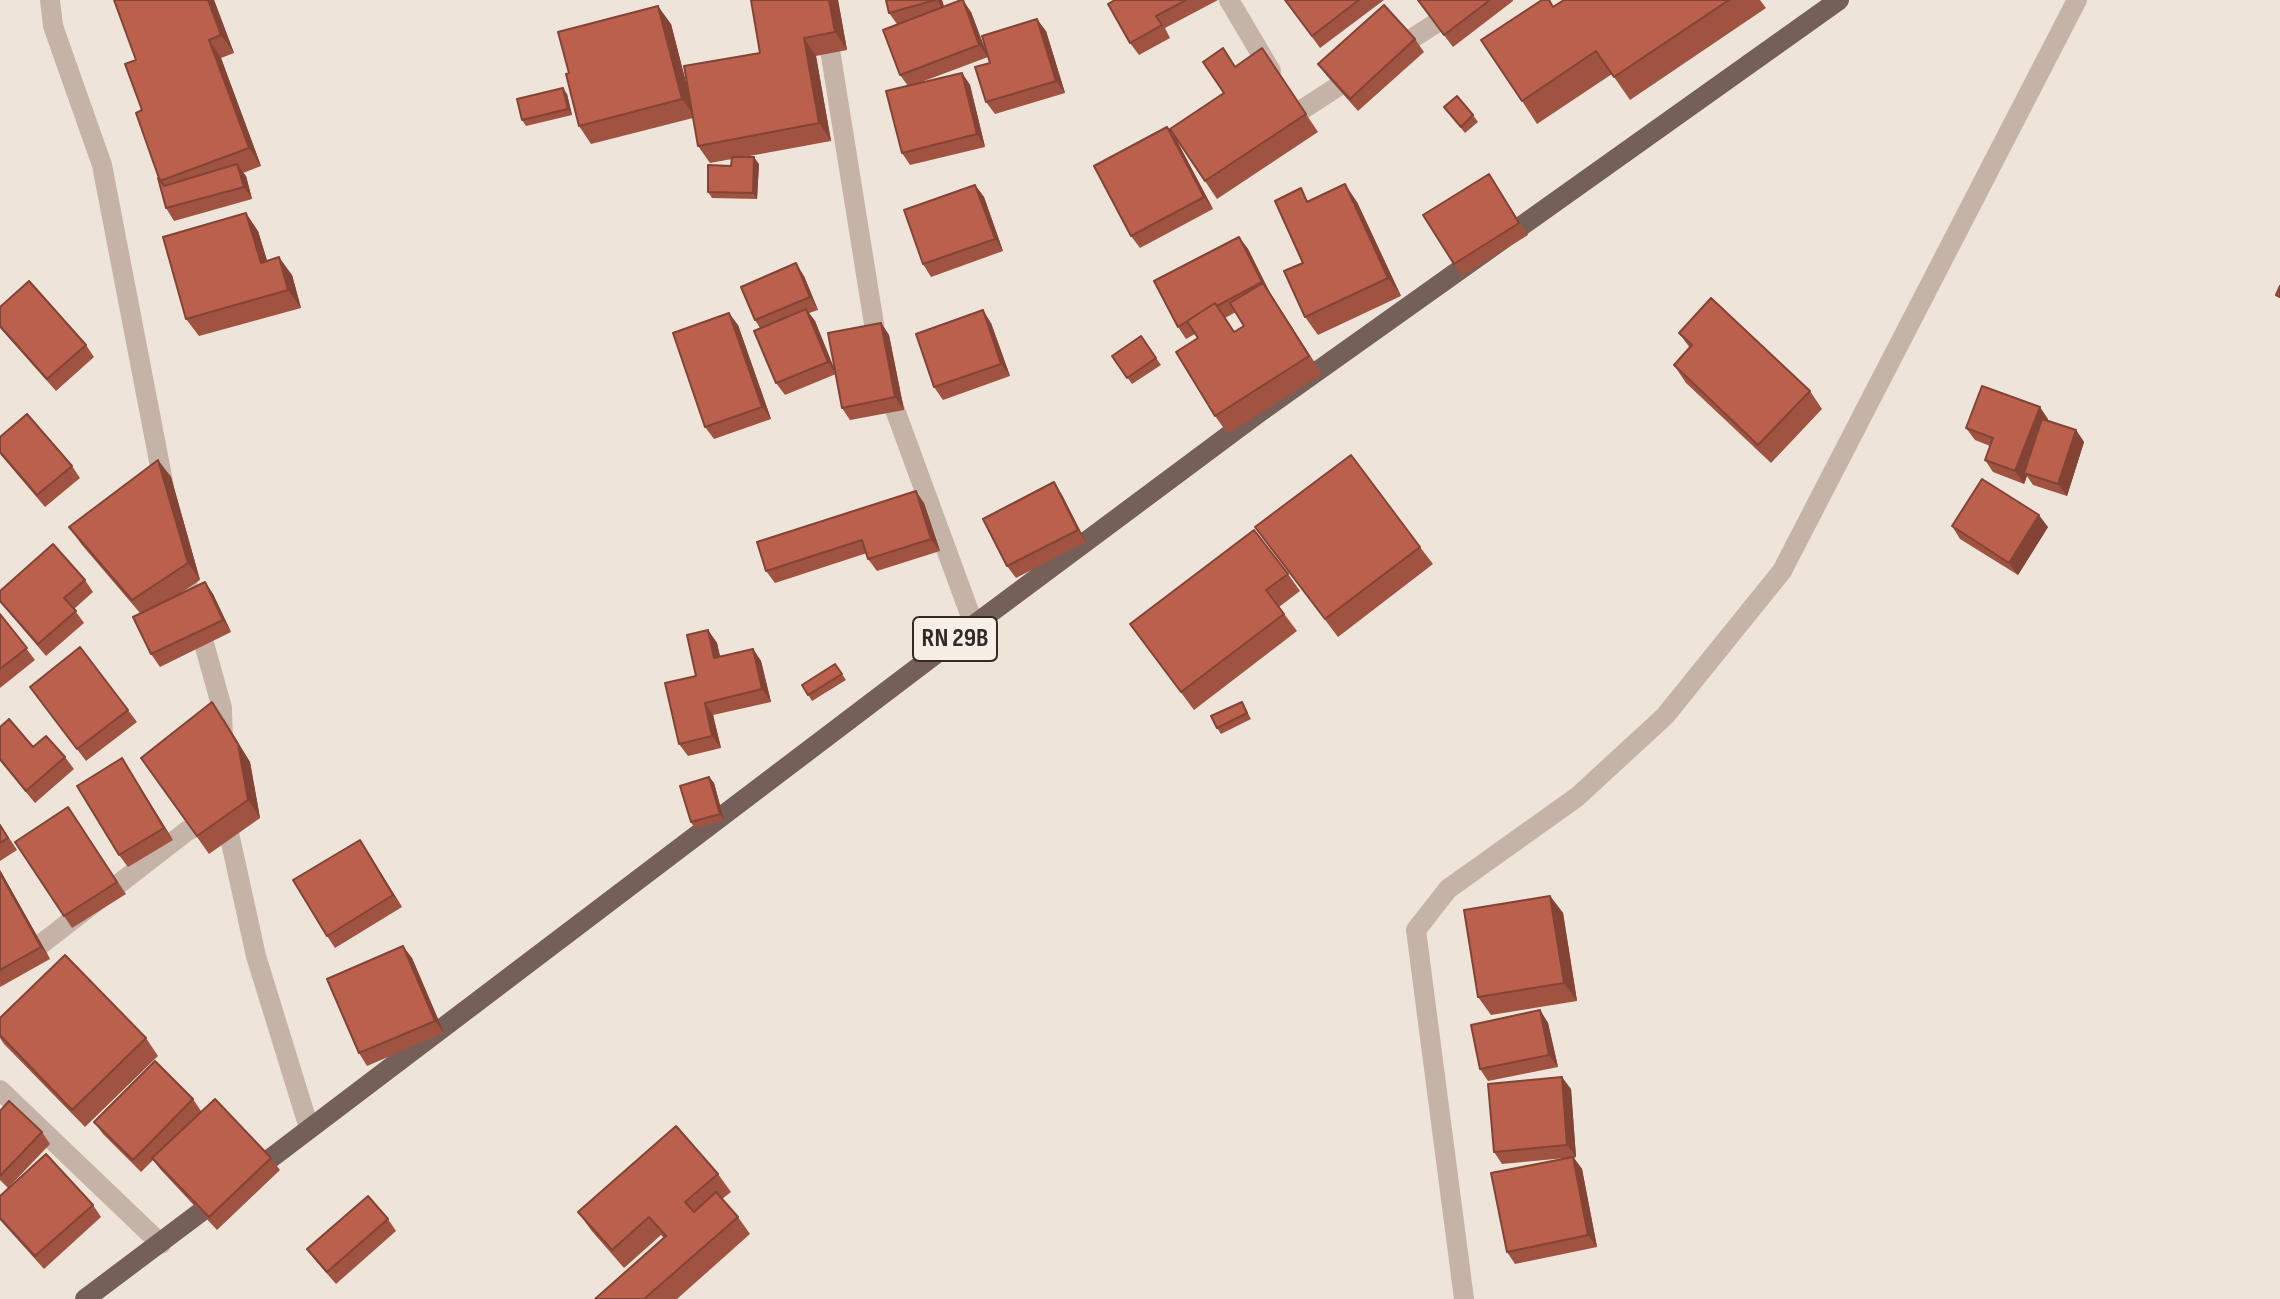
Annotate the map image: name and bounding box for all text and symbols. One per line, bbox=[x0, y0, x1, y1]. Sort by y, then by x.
road number: RN 29B bbox=[913, 617, 997, 661]

